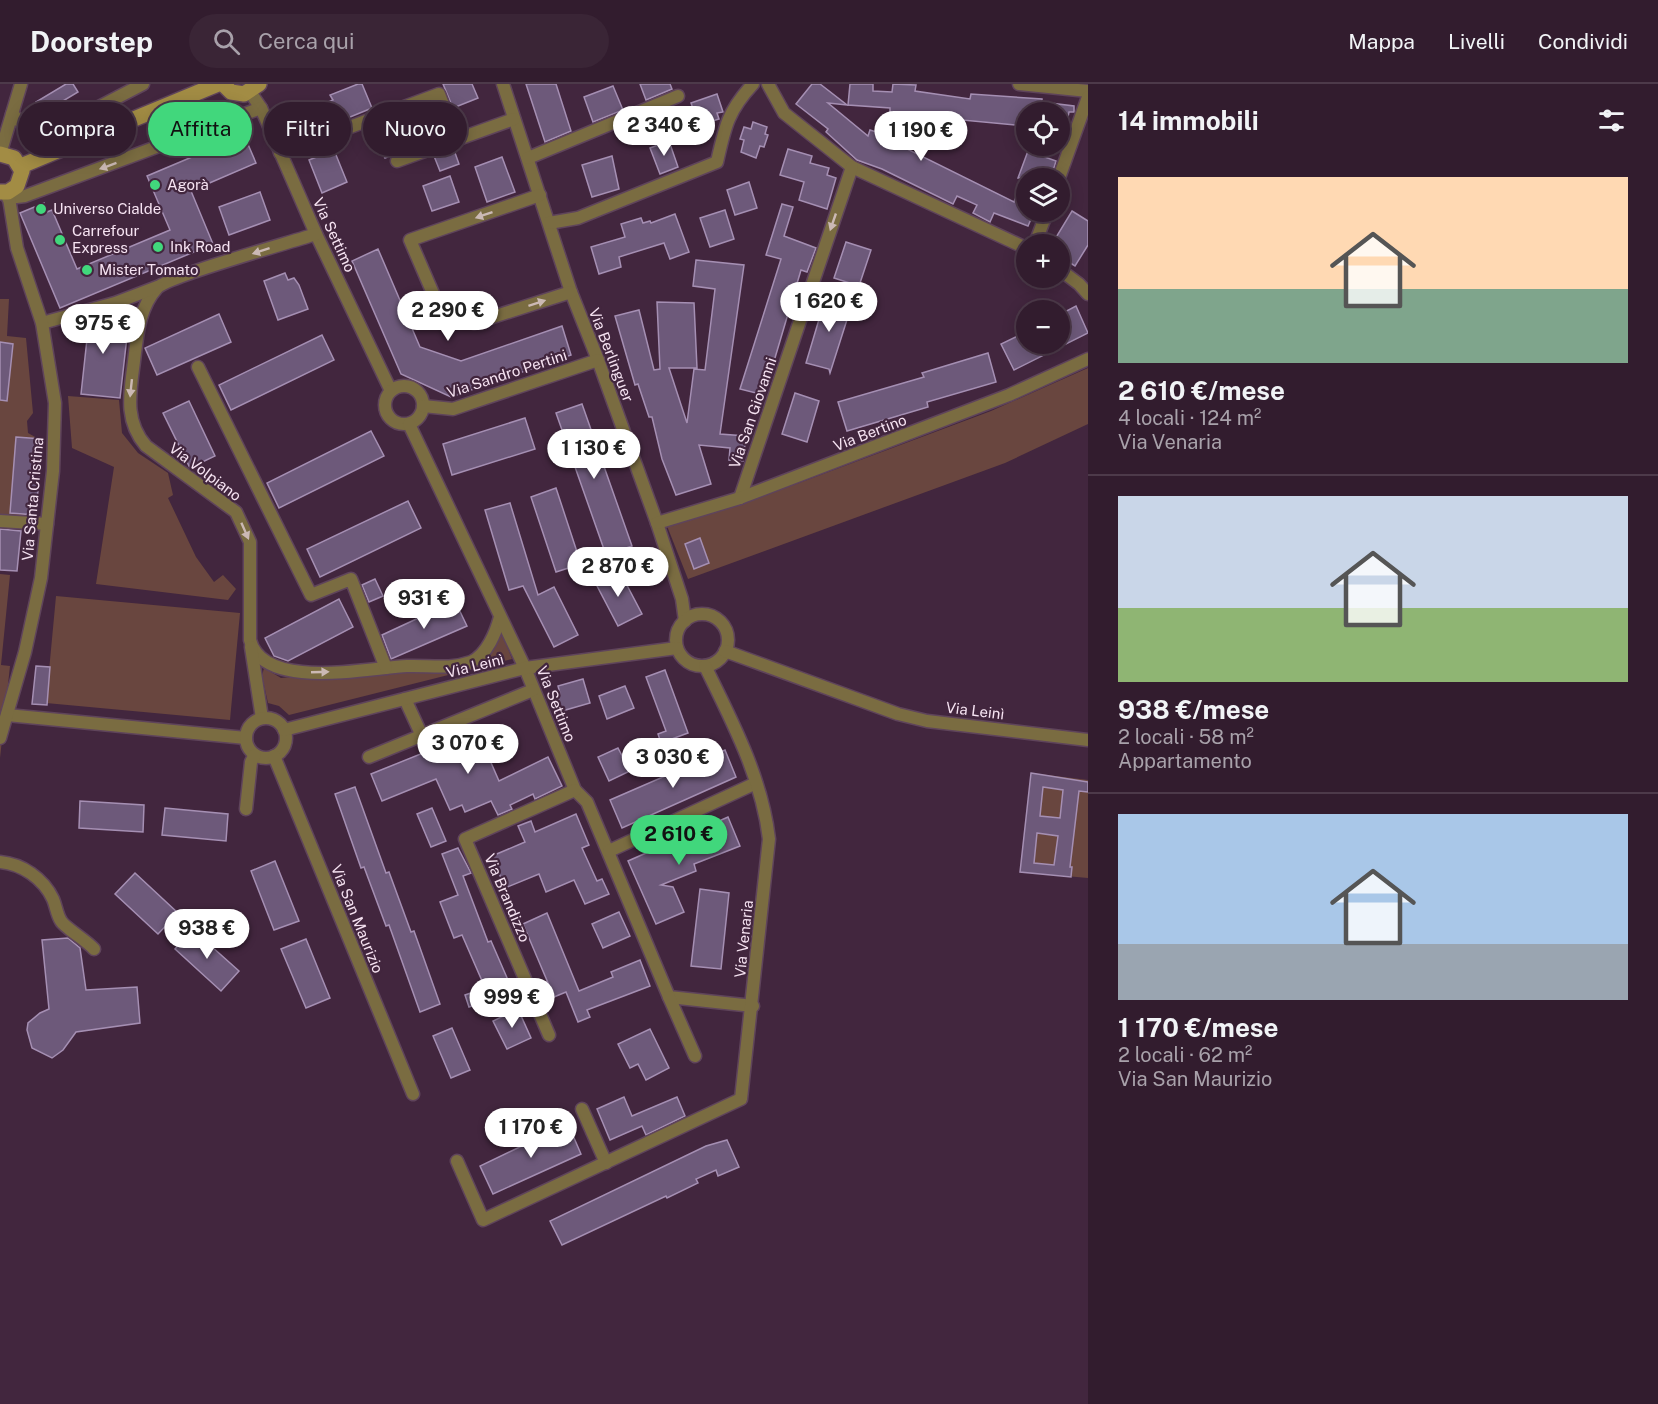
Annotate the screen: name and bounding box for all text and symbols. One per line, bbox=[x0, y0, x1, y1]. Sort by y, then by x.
search box bbox=[189, 14, 609, 68]
text: Doorstep bbox=[30, 25, 153, 58]
icon: search bbox=[210, 25, 243, 58]
text: Cerca qui bbox=[258, 28, 354, 54]
text: Mappa bbox=[1348, 29, 1415, 54]
text: Livelli bbox=[1448, 29, 1505, 54]
text: Condividi bbox=[1538, 29, 1628, 54]
chip: Compra bbox=[18, 102, 136, 156]
chip: Affitta bbox=[148, 102, 252, 156]
chip: Filtri bbox=[264, 102, 351, 156]
chip: Nuovo bbox=[363, 102, 467, 156]
map controls bbox=[1016, 102, 1070, 354]
button: locate bbox=[1016, 102, 1070, 156]
icon: filters bbox=[1595, 104, 1628, 137]
text: 14 immobili bbox=[1118, 105, 1259, 136]
pin: 2 340 € bbox=[609, 106, 719, 157]
pin: 1 190 € bbox=[866, 111, 976, 162]
text: 2 340 € bbox=[627, 113, 701, 137]
text: 1 190 € bbox=[888, 118, 954, 142]
one-way arrow bbox=[99, 161, 117, 171]
button: layers bbox=[1016, 168, 1070, 222]
place label: Agorà bbox=[167, 176, 209, 193]
marker: Agorà bbox=[148, 178, 162, 192]
street label: Via Settimo bbox=[310, 195, 359, 275]
place label: Universo Cialde bbox=[53, 200, 161, 217]
marker: Universo Cialde bbox=[34, 202, 48, 216]
one-way arrow bbox=[475, 210, 493, 220]
one-way arrow bbox=[828, 214, 838, 232]
icon: home bbox=[1319, 216, 1427, 324]
place label: Carrefour Express bbox=[72, 222, 139, 256]
marker: Carrefour Express bbox=[53, 233, 67, 247]
button: + bbox=[1016, 234, 1070, 288]
place label: Ink Road bbox=[170, 238, 231, 255]
marker: Ink Road bbox=[151, 240, 165, 254]
one-way arrow bbox=[252, 247, 270, 257]
place label: Mister Tomato bbox=[99, 261, 198, 278]
marker: Mister Tomato bbox=[80, 263, 94, 277]
pin: 1 620 € bbox=[774, 282, 884, 333]
text: 1 620 € bbox=[794, 289, 864, 313]
pin: 2 290 € bbox=[393, 291, 503, 342]
one-way arrow bbox=[528, 297, 546, 307]
text: 2 290 € bbox=[411, 298, 485, 322]
button: − bbox=[1016, 300, 1070, 354]
pin: 975 € bbox=[61, 304, 145, 355]
street label: Via Berlinguer bbox=[586, 305, 637, 404]
text: 975 € bbox=[75, 311, 131, 335]
street label: Via Sandro Pertini bbox=[445, 346, 569, 401]
street label: Via San Giovanni bbox=[726, 355, 779, 470]
text: 2 610 €/mese bbox=[1118, 375, 1285, 406]
one-way arrow bbox=[126, 379, 136, 398]
text: 4 locali · 124 m² bbox=[1118, 406, 1261, 430]
street label: Via Bertino bbox=[831, 411, 909, 454]
pin: 1 130 € bbox=[539, 429, 649, 480]
text: Via Venaria bbox=[1118, 430, 1222, 454]
street label: Via Santa Cristina bbox=[19, 436, 46, 561]
text: 1 130 € bbox=[561, 436, 627, 460]
street label: Via Volpiano bbox=[166, 439, 245, 504]
one-way arrow bbox=[241, 522, 250, 539]
icon: home bbox=[1319, 535, 1427, 643]
pin: 2 870 € bbox=[563, 547, 673, 598]
text: 2 870 € bbox=[581, 554, 655, 578]
pin: 931 € bbox=[382, 579, 466, 630]
text: 931 € bbox=[398, 586, 450, 610]
street label: Via Leinì bbox=[444, 650, 505, 681]
street label: Via Settimo bbox=[534, 663, 579, 744]
one-way arrow bbox=[310, 667, 329, 676]
text: 938 €/mese bbox=[1118, 694, 1269, 725]
street label: Via Leinì bbox=[945, 698, 1005, 723]
pin: 3 070 € bbox=[413, 724, 523, 775]
text: 2 locali · 58 m² bbox=[1118, 725, 1254, 749]
text: 3 070 € bbox=[431, 731, 505, 755]
pin: 3 030 € bbox=[618, 738, 728, 789]
text: 3 030 € bbox=[636, 745, 710, 769]
text: Appartamento bbox=[1118, 749, 1252, 773]
pin: 2 610 € bbox=[624, 815, 734, 866]
text: 2 610 € bbox=[644, 822, 714, 846]
street label: Via Brandizzo bbox=[481, 851, 534, 944]
icon: home bbox=[1319, 853, 1427, 961]
street label: Via San Maurizio bbox=[328, 862, 387, 976]
street label: Via Venaria bbox=[731, 899, 756, 979]
pin: 938 € bbox=[165, 909, 249, 960]
text: 938 € bbox=[178, 916, 236, 940]
pin: 999 € bbox=[470, 978, 554, 1029]
text: 999 € bbox=[484, 985, 540, 1009]
text: 1 170 €/mese bbox=[1118, 1012, 1279, 1043]
text: 2 locali · 62 m² bbox=[1118, 1043, 1252, 1067]
text: Via San Maurizio bbox=[1118, 1067, 1272, 1091]
pin: 1 170 € bbox=[476, 1108, 586, 1159]
text: 1 170 € bbox=[499, 1115, 563, 1139]

